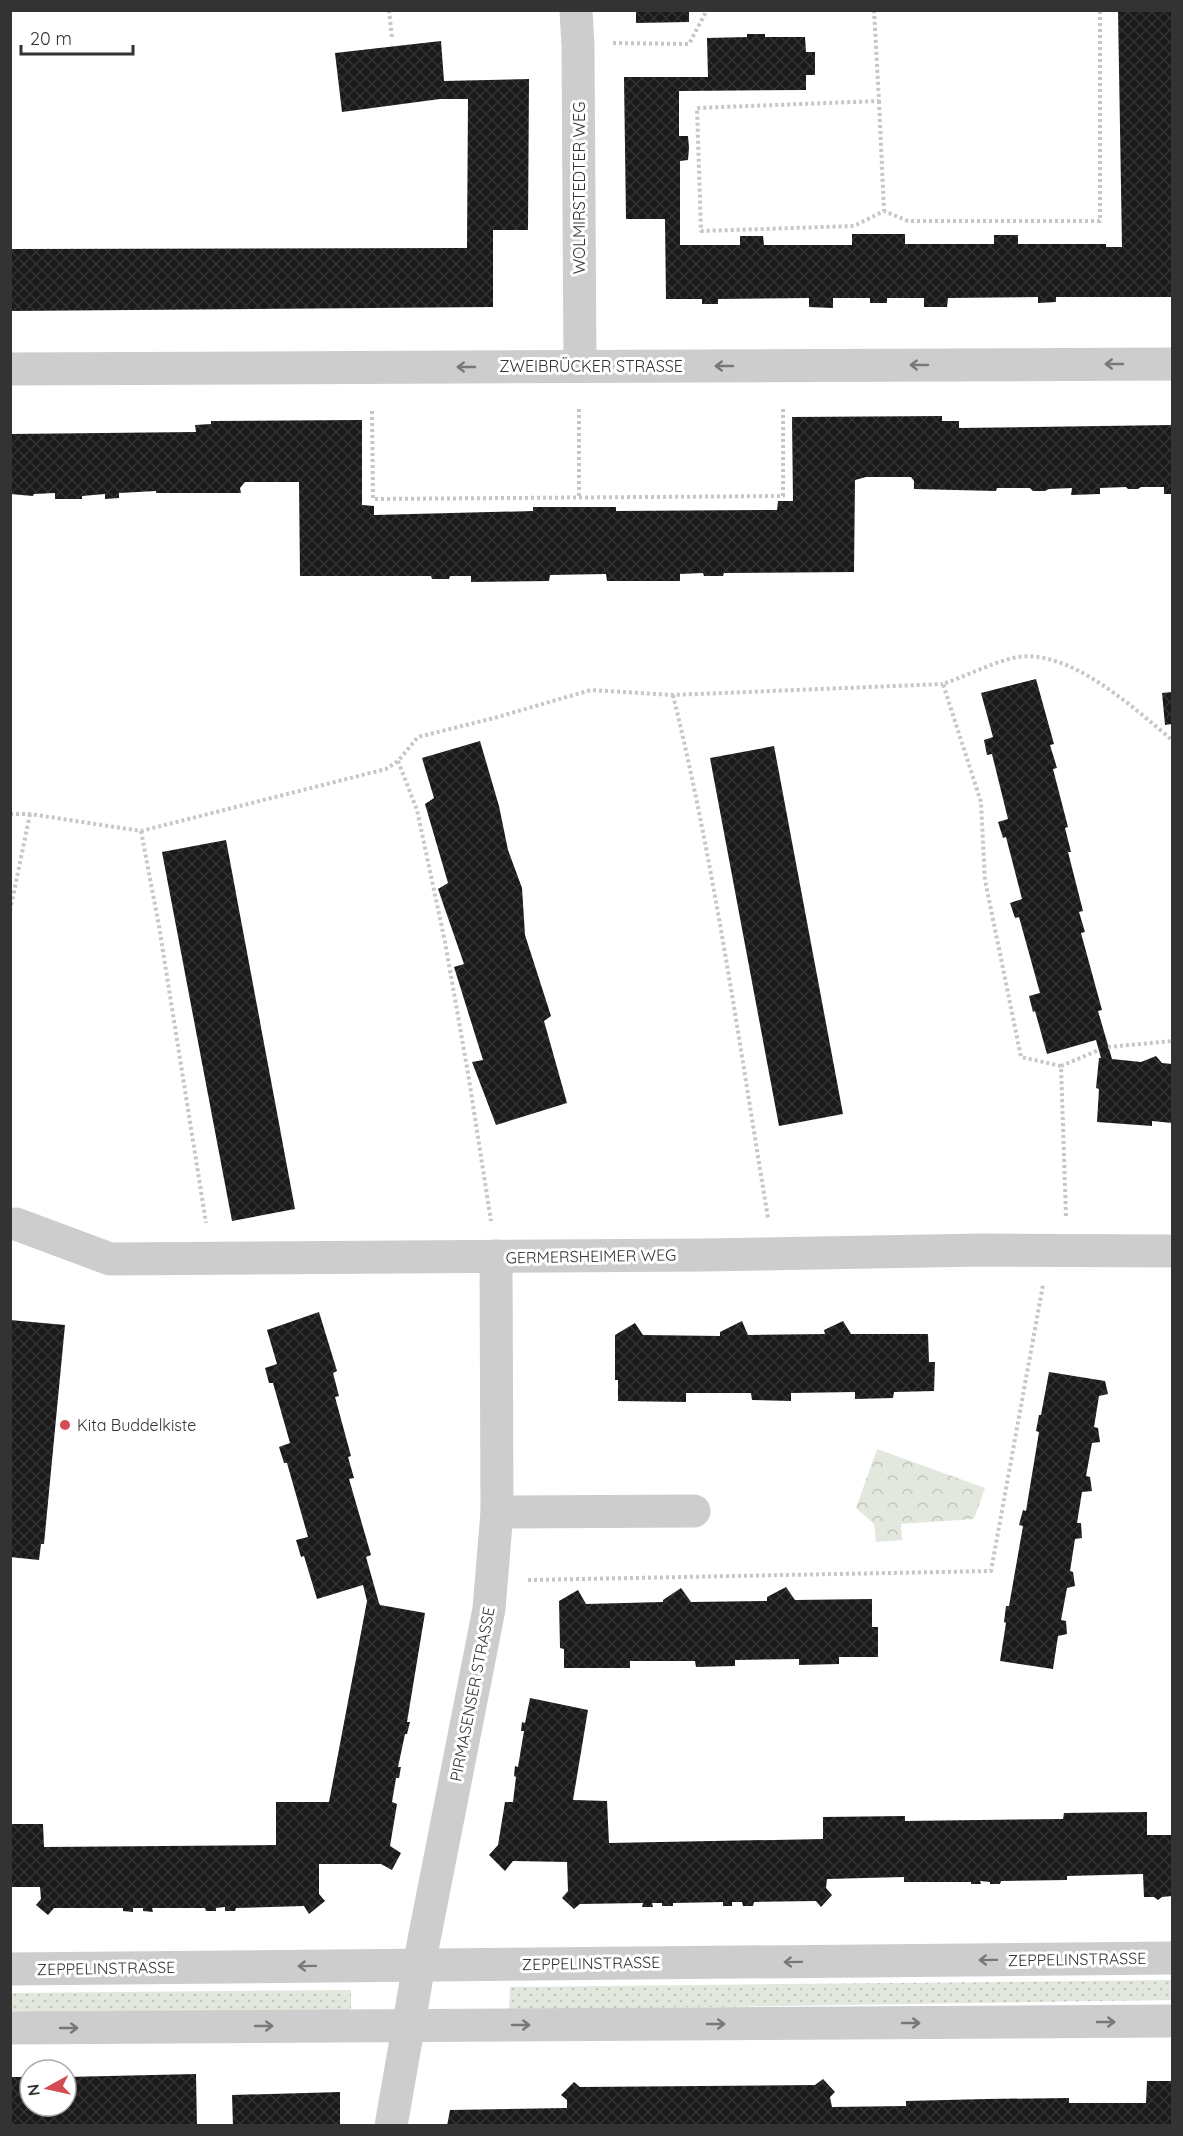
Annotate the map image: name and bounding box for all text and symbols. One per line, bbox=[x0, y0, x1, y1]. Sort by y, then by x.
scale bar bbox=[21, 18, 134, 56]
text: 20 m bbox=[30, 27, 72, 50]
street label: WOLMIRSTEDTER WEG bbox=[569, 102, 589, 274]
street label: ZWEIBRÜCKER STRASSE bbox=[499, 356, 683, 376]
one-way arrow bbox=[1105, 358, 1125, 370]
one-way arrow bbox=[910, 359, 930, 371]
one-way arrow bbox=[715, 360, 735, 372]
one-way arrow bbox=[457, 361, 477, 373]
street label: GERMERSHEIMER WEG bbox=[506, 1245, 676, 1267]
place label: Kita Buddelkiste bbox=[77, 1415, 196, 1435]
marker: Kita Buddelkiste bbox=[58, 1418, 72, 1432]
street label: PIRMASENSER STRASSE bbox=[445, 1605, 499, 1783]
street label: ZEPPELINSTRASSE bbox=[1008, 1948, 1146, 1970]
street label: ZEPPELINSTRASSE bbox=[522, 1952, 660, 1974]
one-way arrow bbox=[979, 1954, 999, 1966]
one-way arrow bbox=[784, 1956, 804, 1967]
street label: ZEPPELINSTRASSE bbox=[37, 1957, 175, 1979]
one-way arrow bbox=[298, 1960, 318, 1972]
one-way arrow bbox=[1096, 2016, 1116, 2027]
one-way arrow bbox=[901, 2017, 921, 2029]
one-way arrow bbox=[706, 2018, 726, 2030]
one-way arrow bbox=[511, 2019, 531, 2031]
one-way arrow bbox=[253, 2021, 273, 2032]
one-way arrow bbox=[58, 2022, 78, 2034]
north arrow bbox=[18, 2058, 78, 2118]
text: N bbox=[22, 2083, 44, 2097]

